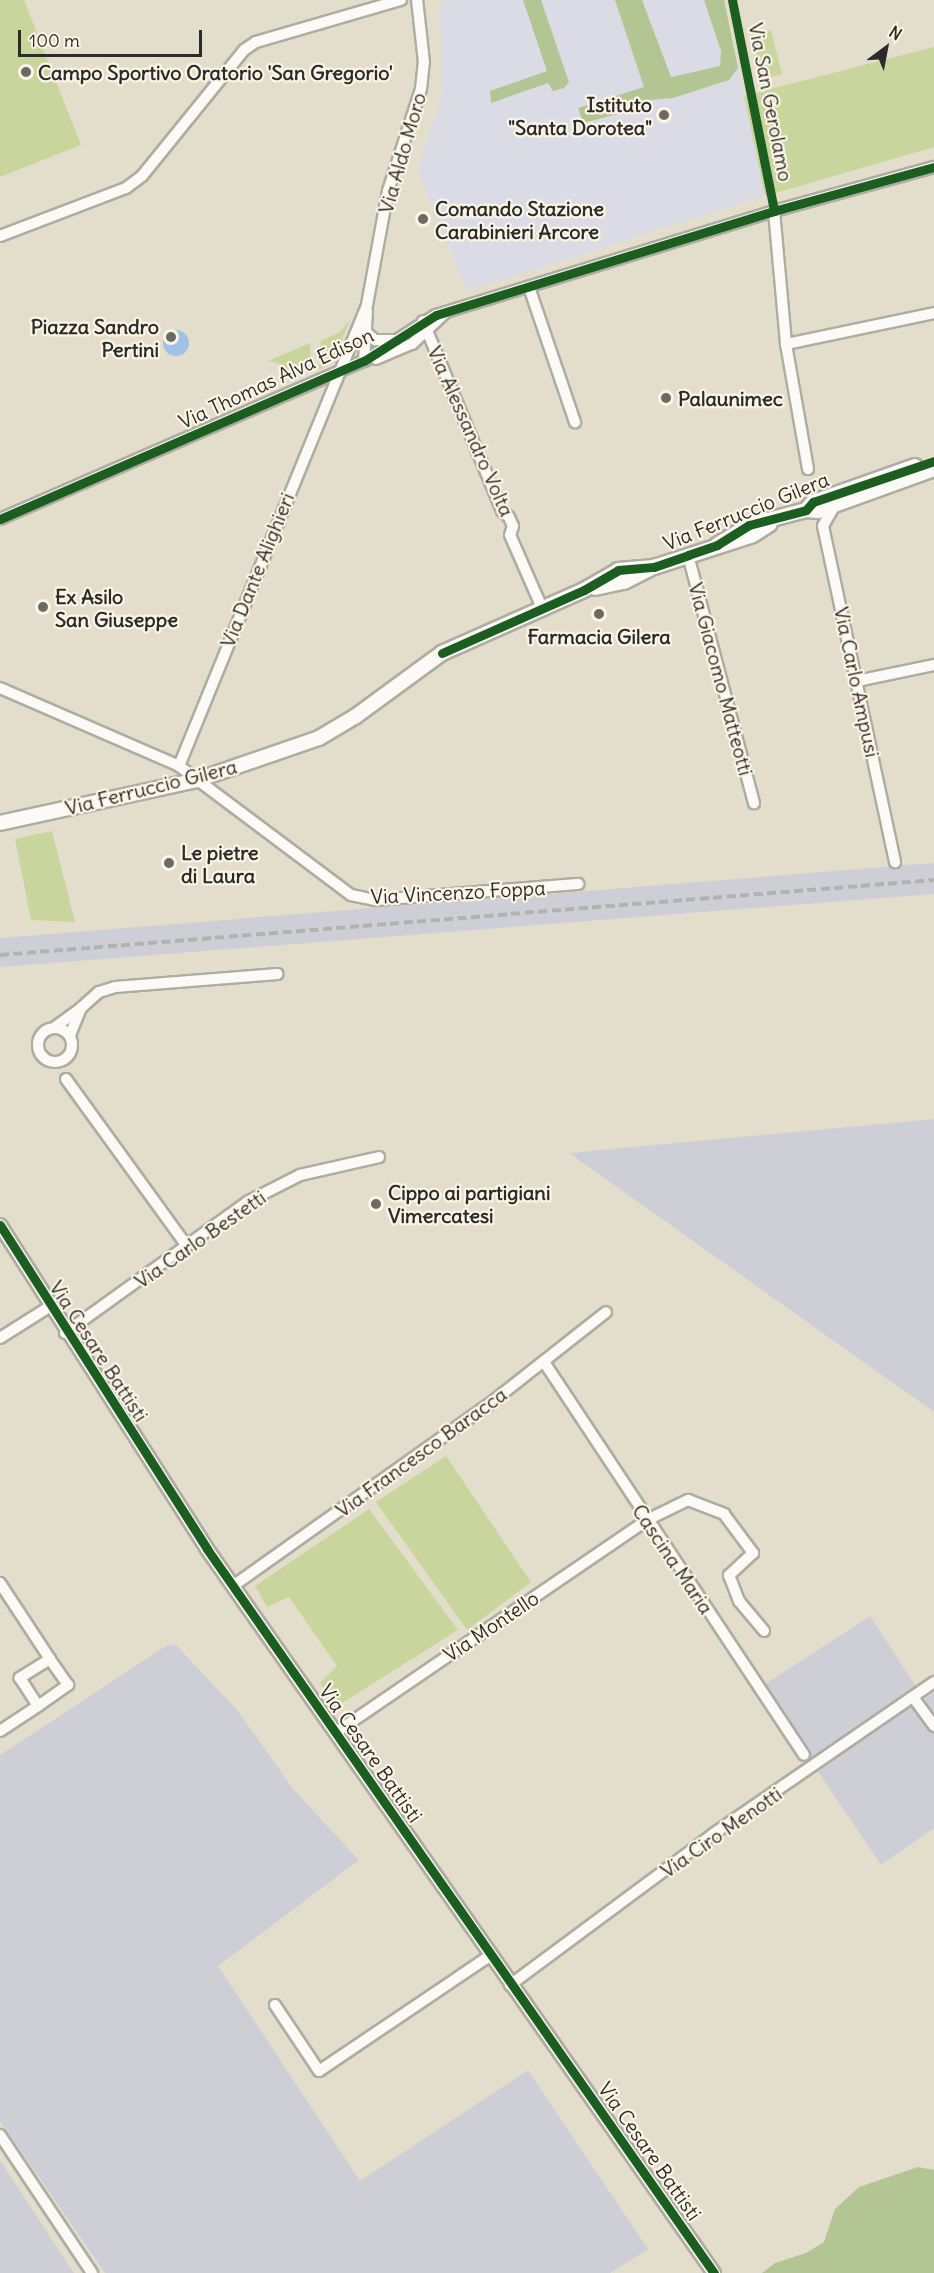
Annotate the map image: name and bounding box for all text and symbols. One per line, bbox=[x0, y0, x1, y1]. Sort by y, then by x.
scale bar bbox=[21, 18, 206, 56]
north arrow bbox=[856, 18, 916, 78]
street label: Via San Gerolamo bbox=[744, 21, 798, 183]
text: N bbox=[886, 21, 906, 44]
text: 100 m bbox=[29, 29, 80, 52]
place label: Campo Sportivo Oratorio 'San Gregorio' bbox=[38, 60, 393, 84]
marker: Campo Sportivo Oratorio 'San Gregorio' bbox=[19, 65, 33, 79]
street label: Via Aldo Moro bbox=[373, 90, 431, 216]
place label: Istituto "Santa Dorotea" bbox=[508, 92, 652, 139]
marker: Istituto "Santa Dorotea" bbox=[657, 108, 671, 122]
place label: Comando Stazione Carabinieri Arcore bbox=[435, 196, 604, 243]
marker: Comando Stazione Carabinieri Arcore bbox=[416, 212, 430, 226]
place label: Piazza Sandro Pertini bbox=[31, 314, 159, 361]
street label: Via Thomas Alva Edison bbox=[175, 322, 377, 434]
marker: Piazza Sandro Pertini bbox=[164, 330, 178, 344]
street label: Via Alessandro Volta bbox=[423, 342, 519, 520]
place label: Palaunimec bbox=[678, 386, 783, 410]
marker: Palaunimec bbox=[659, 391, 673, 405]
street label: Via Ferruccio Gilera bbox=[660, 467, 832, 555]
street label: Via Dante Alighieri bbox=[215, 489, 299, 651]
street label: Via Giacomo Matteotti bbox=[684, 580, 758, 778]
place label: Ex Asilo San Giuseppe bbox=[55, 584, 178, 631]
marker: Ex Asilo San Giuseppe bbox=[36, 600, 50, 614]
street label: Via Carlo Ampusi bbox=[829, 605, 885, 759]
marker: Farmacia Gilera bbox=[592, 607, 606, 621]
place label: Farmacia Gilera bbox=[527, 624, 671, 648]
street label: Via Ferruccio Gilera bbox=[63, 754, 239, 820]
place label: Le pietre di Laura bbox=[181, 840, 259, 887]
marker: Le pietre di Laura bbox=[162, 856, 176, 870]
street label: Via Vincenzo Foppa bbox=[370, 875, 546, 909]
place label: Cippo ai partigiani Vimercatesi bbox=[388, 1180, 550, 1227]
street label: Via Carlo Bestetti bbox=[130, 1185, 270, 1293]
marker: Cippo ai partigiani Vimercatesi bbox=[369, 1197, 383, 1211]
street label: Via Cesare Battisti bbox=[45, 1276, 153, 1426]
street label: Via Francesco Baracca bbox=[331, 1382, 511, 1522]
street label: Cascina Maria bbox=[627, 1499, 719, 1619]
street label: Via Montello bbox=[439, 1585, 543, 1667]
street label: Via Cesare Battisti bbox=[314, 1679, 428, 1827]
street label: Via Ciro Menotti bbox=[656, 1781, 786, 1883]
street label: Via Cesare Battisti bbox=[593, 2077, 707, 2225]

